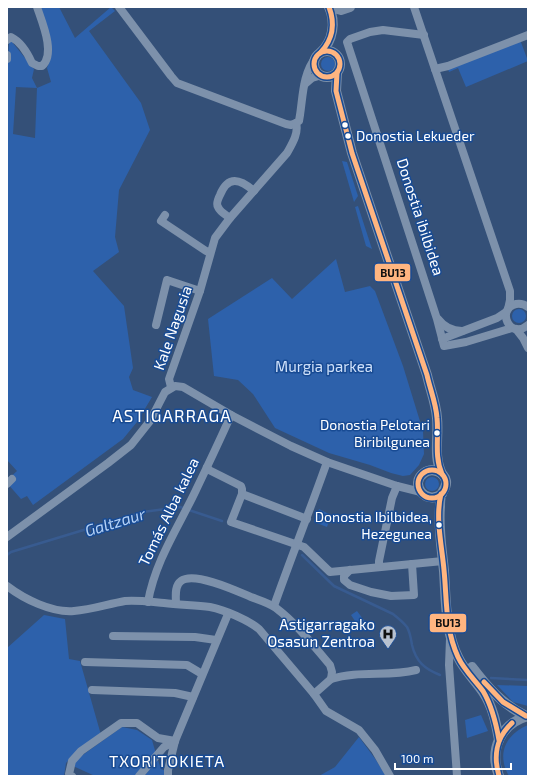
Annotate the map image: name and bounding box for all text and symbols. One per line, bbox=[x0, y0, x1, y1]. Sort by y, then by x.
unlabelled marker bbox=[340, 120, 350, 130]
place label: Donostia Lekueder bbox=[356, 127, 475, 144]
marker: Donostia Lekueder bbox=[343, 131, 353, 141]
street label: Donostia ibilbidea bbox=[394, 156, 448, 277]
line badge: BU13 bbox=[374, 263, 411, 282]
text: BU13 bbox=[380, 266, 406, 279]
street label: Kale Nagusia bbox=[149, 283, 195, 372]
park label: Murgia parkea bbox=[275, 357, 373, 375]
district label: ASTIGARRAGA bbox=[112, 405, 232, 425]
place label: Donostia Pelotari Biribilgunea bbox=[320, 416, 430, 450]
marker: Donostia Pelotari Biribilgunea bbox=[432, 428, 442, 438]
street label: Tomás Alba kalea bbox=[134, 455, 202, 569]
water label: Galtzaur bbox=[82, 503, 148, 540]
place label: Donostia Ibilbidea, Hezegunea bbox=[315, 508, 432, 542]
marker: Donostia Ibilbidea, Hezegunea bbox=[434, 520, 444, 530]
line badge: BU13 bbox=[429, 613, 467, 633]
place label: Astigarragako Osasun Zentroa bbox=[267, 615, 375, 650]
text: BU13 bbox=[435, 616, 461, 629]
hospital icon: Astigarragako Osasun Zentroa bbox=[378, 624, 398, 649]
scale bar bbox=[395, 745, 511, 771]
district label: TXORITOKIETA bbox=[109, 751, 225, 770]
text: 100 m bbox=[401, 751, 433, 765]

